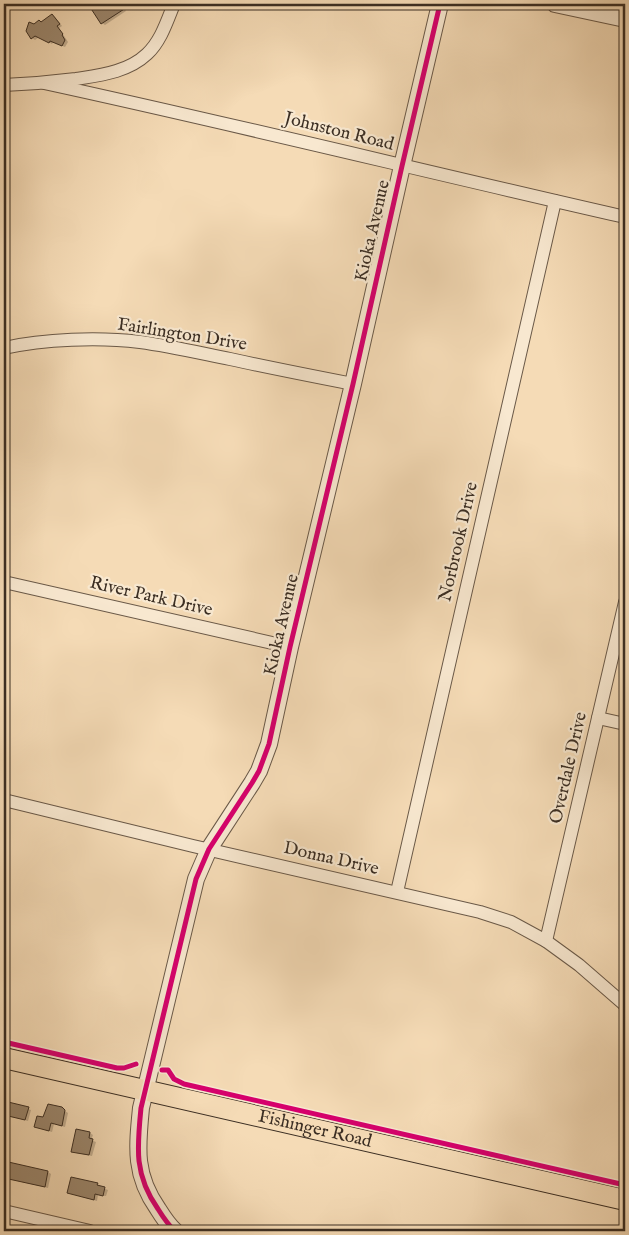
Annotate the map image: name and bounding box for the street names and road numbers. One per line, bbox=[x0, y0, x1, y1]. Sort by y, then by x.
street label: Johnston Road bbox=[280, 107, 396, 157]
street label: Kioka Avenue bbox=[350, 178, 396, 284]
street label: Fairlington Drive bbox=[116, 313, 248, 357]
street label: Norbrook Drive bbox=[434, 480, 484, 604]
street label: River Park Drive bbox=[87, 572, 215, 622]
street label: Kioka Avenue bbox=[259, 572, 305, 678]
street label: Overdale Drive bbox=[545, 710, 593, 826]
street label: Donna Drive bbox=[281, 837, 381, 881]
street label: Fishinger Road bbox=[256, 1105, 374, 1153]

